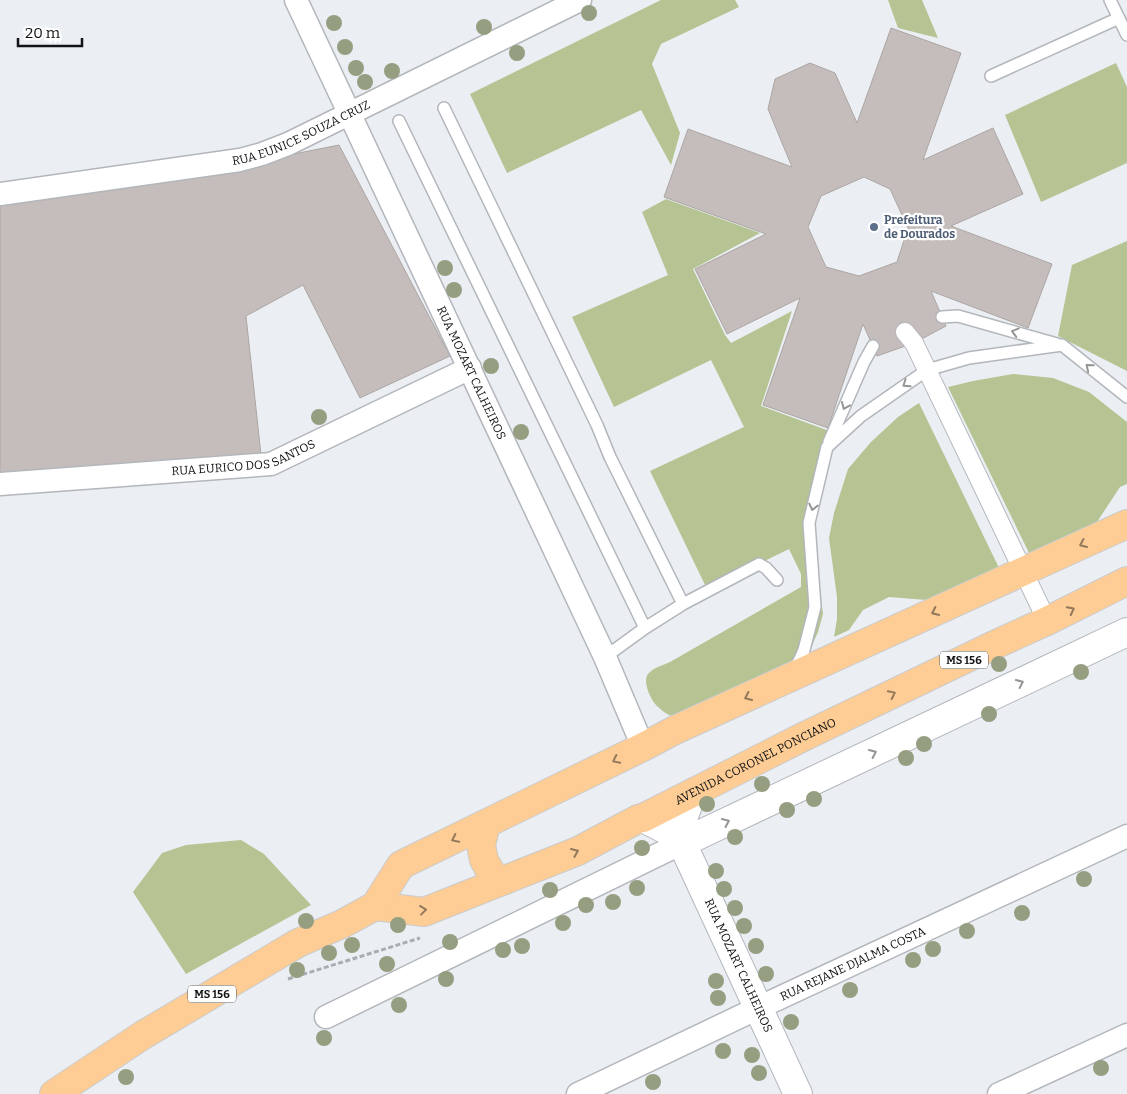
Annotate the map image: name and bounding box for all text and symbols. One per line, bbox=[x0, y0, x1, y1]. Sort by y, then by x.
scale bar bbox=[18, 15, 81, 47]
text: 20 m bbox=[25, 24, 61, 42]
street label: RUA EUNICE SOUZA CRUZ bbox=[231, 98, 372, 168]
place label: Prefeitura de Dourados bbox=[884, 213, 955, 241]
marker: Prefeitura de Dourados bbox=[868, 221, 880, 233]
street label: RUA MOZART CALHEIROS bbox=[434, 304, 509, 442]
one-way arrow bbox=[1011, 327, 1019, 337]
one-way arrow bbox=[1086, 364, 1095, 372]
one-way arrow bbox=[903, 378, 912, 387]
one-way arrow bbox=[840, 401, 851, 410]
street label: RUA EURICO DOS SANTOS bbox=[171, 437, 318, 478]
one-way arrow bbox=[808, 502, 819, 511]
one-way arrow bbox=[1079, 538, 1088, 549]
one-way arrow bbox=[931, 605, 940, 616]
one-way arrow bbox=[1066, 605, 1075, 616]
road number: MS 156 bbox=[940, 652, 988, 668]
one-way arrow bbox=[1015, 678, 1024, 689]
one-way arrow bbox=[887, 690, 896, 700]
one-way arrow bbox=[744, 691, 753, 701]
street label: AVENIDA CORONEL PONCIANO bbox=[672, 715, 838, 808]
one-way arrow bbox=[868, 748, 877, 759]
one-way arrow bbox=[613, 754, 622, 764]
one-way arrow bbox=[721, 818, 730, 829]
one-way arrow bbox=[451, 833, 460, 843]
one-way arrow bbox=[570, 848, 579, 859]
street label: RUA MOZART CALHEIROS bbox=[702, 897, 776, 1035]
one-way arrow bbox=[420, 905, 428, 916]
street label: RUA REJANE DJALMA COSTA bbox=[778, 924, 928, 1004]
road number: MS 156 bbox=[188, 986, 236, 1002]

